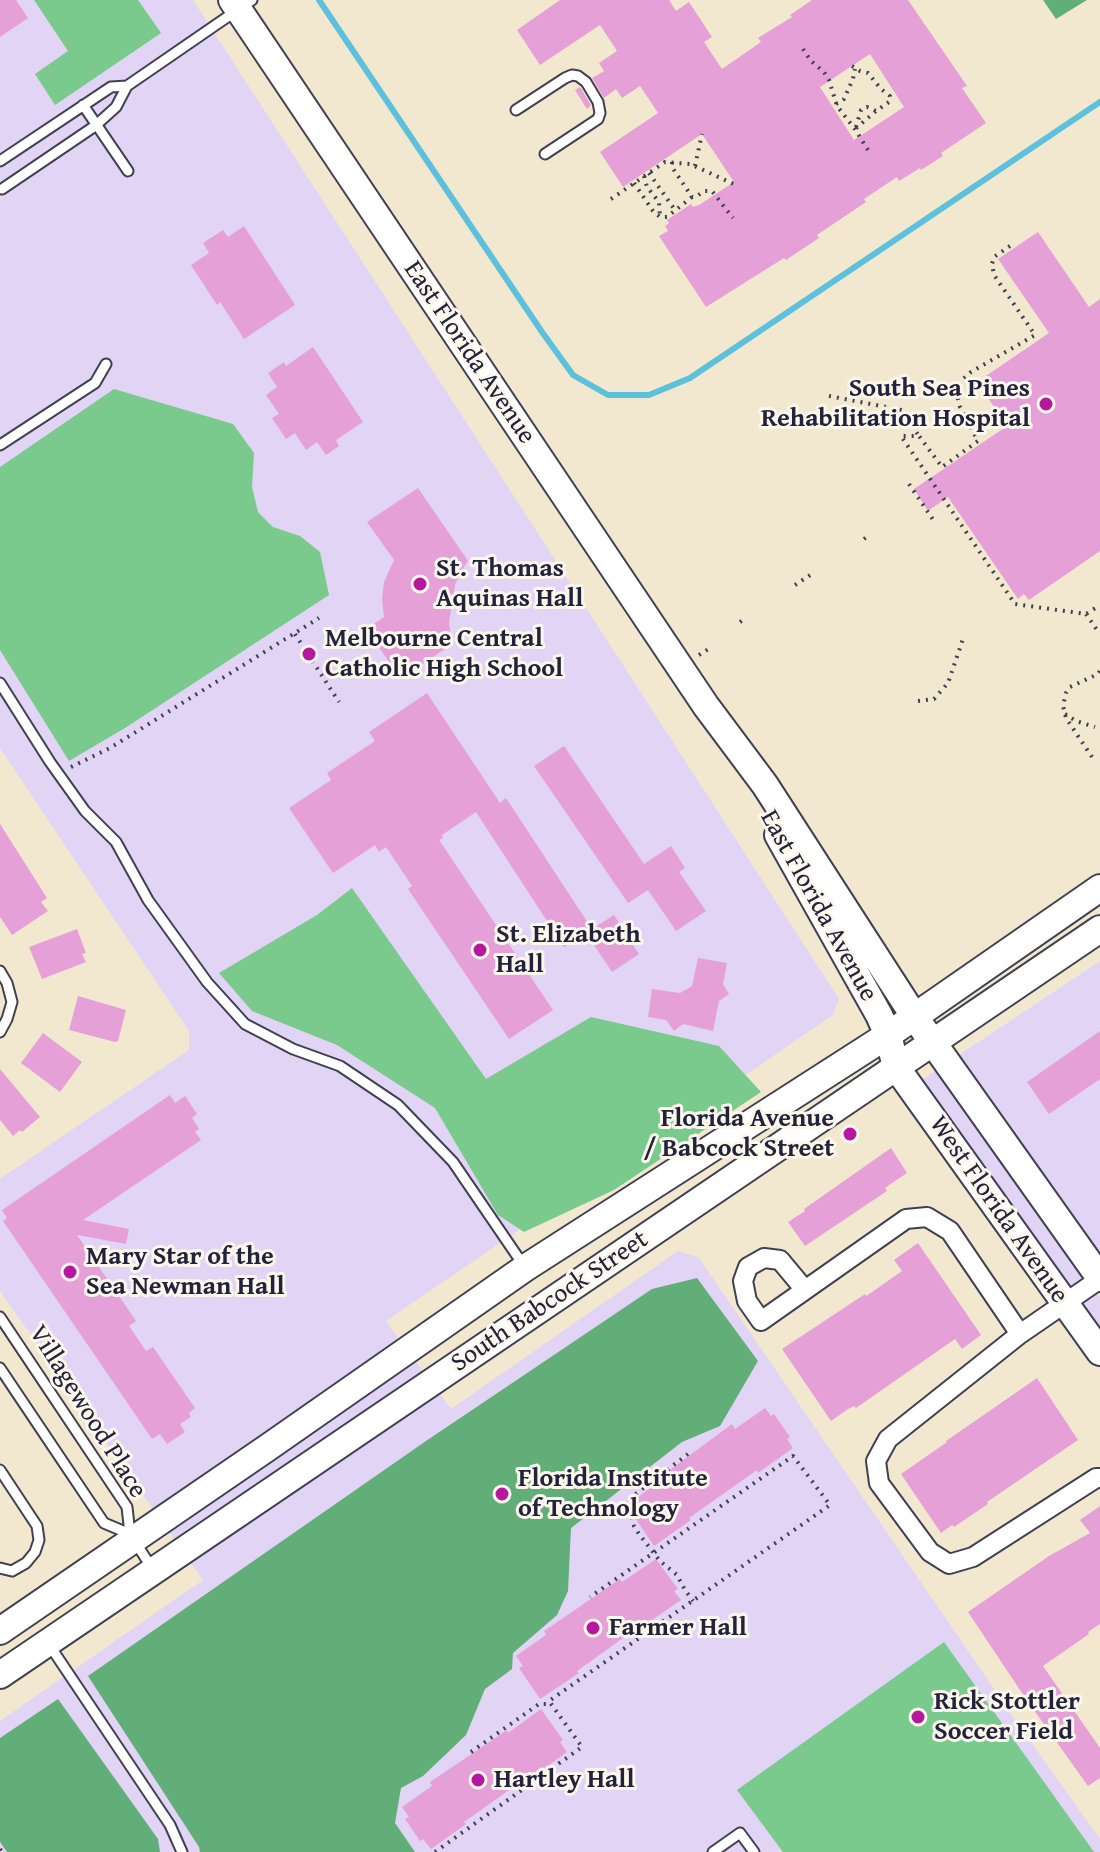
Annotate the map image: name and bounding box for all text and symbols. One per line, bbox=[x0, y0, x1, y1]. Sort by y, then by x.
street label: East Florida Avenue bbox=[396, 256, 542, 450]
place label: South Sea Pines Rehabilitation Hospital bbox=[761, 373, 1030, 434]
marker: South Sea Pines Rehabilitation Hospital bbox=[1037, 395, 1055, 413]
place label: St. Thomas Aquinas Hall bbox=[436, 553, 583, 614]
marker: St. Thomas Aquinas Hall bbox=[411, 575, 429, 593]
place label: Melbourne Central Catholic High School bbox=[325, 623, 563, 684]
marker: Melbourne Central Catholic High School bbox=[300, 645, 318, 663]
street label: East Florida Avenue bbox=[753, 805, 883, 1007]
place label: St. Elizabeth Hall bbox=[496, 919, 641, 980]
marker: St. Elizabeth Hall bbox=[471, 941, 489, 959]
place label: Florida Avenue / Babcock Street bbox=[644, 1103, 834, 1164]
street label: West Florida Avenue bbox=[922, 1110, 1074, 1310]
marker: Florida Avenue / Babcock Street bbox=[841, 1125, 859, 1143]
street label: South Babcock Street bbox=[446, 1225, 654, 1379]
place label: Mary Star of the Sea Newman Hall bbox=[86, 1241, 285, 1302]
marker: Mary Star of the Sea Newman Hall bbox=[61, 1263, 79, 1281]
street label: Villagewood Place bbox=[21, 1320, 153, 1504]
place label: Florida Institute of Technology bbox=[518, 1463, 708, 1524]
marker: Florida Institute of Technology bbox=[493, 1485, 511, 1503]
place label: Farmer Hall bbox=[609, 1612, 747, 1644]
marker: Farmer Hall bbox=[584, 1619, 602, 1637]
place label: Rick Stottler Soccer Field bbox=[934, 1686, 1080, 1748]
marker: Rick Stottler Soccer Field bbox=[909, 1708, 927, 1726]
place label: Hartley Hall bbox=[494, 1764, 634, 1796]
marker: Hartley Hall bbox=[469, 1771, 487, 1789]

